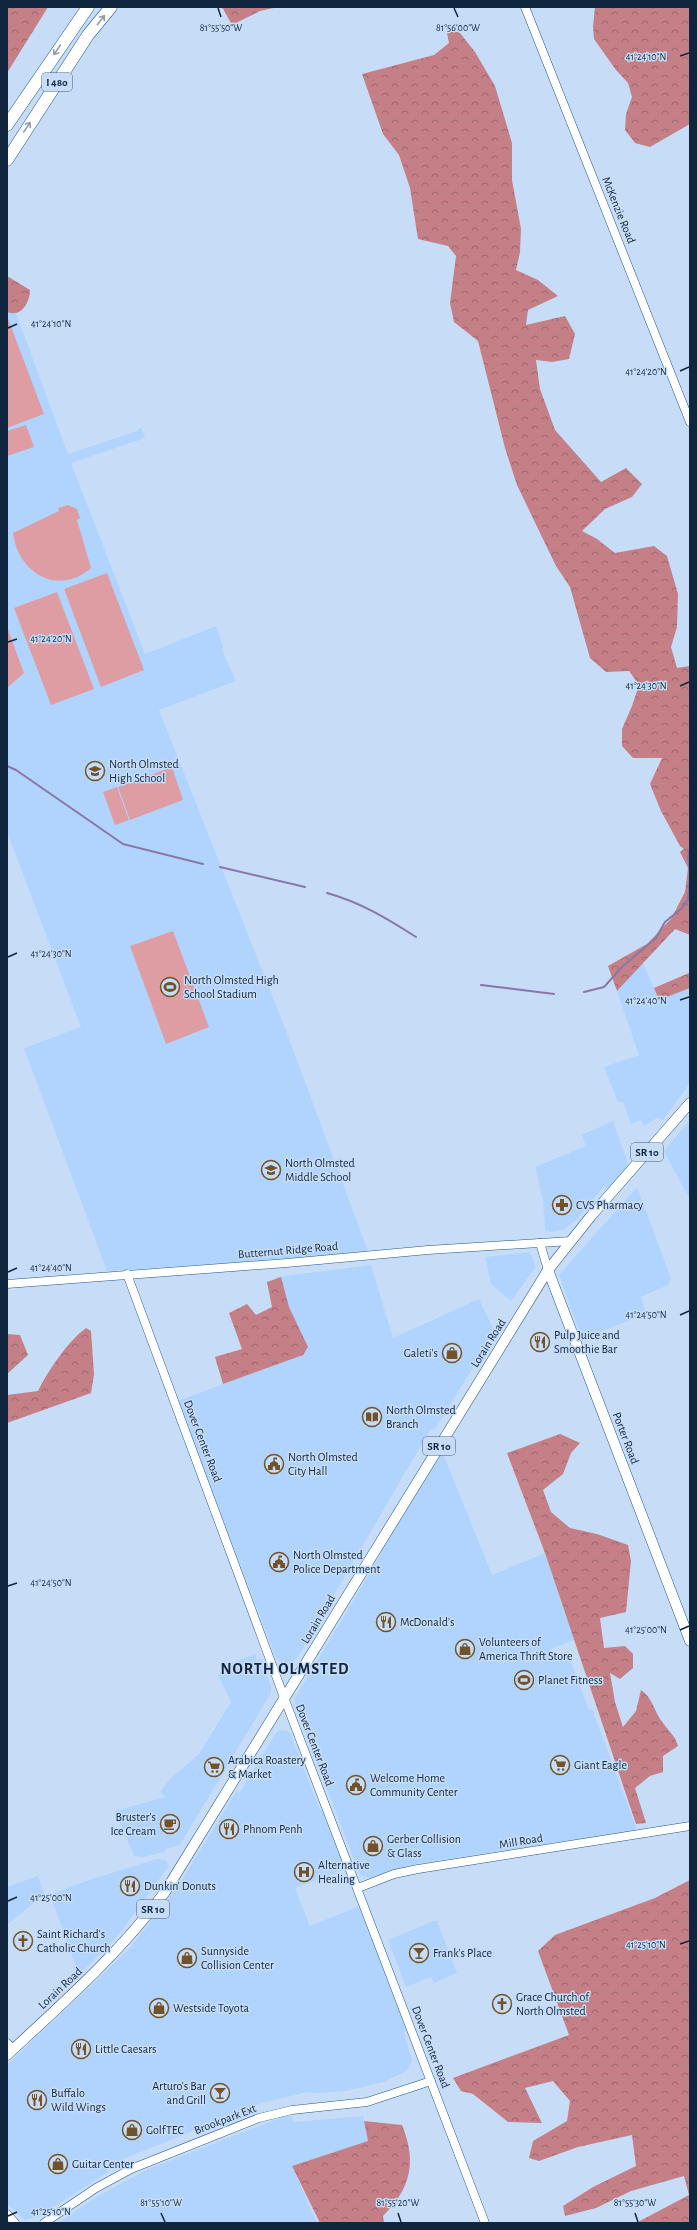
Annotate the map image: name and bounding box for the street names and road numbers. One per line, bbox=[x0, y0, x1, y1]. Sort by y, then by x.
road number: I 480 bbox=[42, 73, 72, 91]
street label: McKenzie Road bbox=[600, 175, 638, 245]
road number: SR 10 bbox=[631, 1143, 663, 1161]
street label: Butternut Ridge Road bbox=[237, 1240, 339, 1260]
street label: Lorain Road bbox=[468, 1317, 508, 1369]
street label: Dover Center Road bbox=[182, 1399, 224, 1483]
street label: Porter Road bbox=[611, 1410, 641, 1466]
road number: SR 10 bbox=[423, 1437, 455, 1455]
street label: Lorain Road bbox=[299, 1592, 337, 1646]
street label: Dover Center Road bbox=[294, 1703, 336, 1787]
street label: Mill Road bbox=[498, 1832, 544, 1850]
road number: SR 10 bbox=[137, 1900, 169, 1918]
street label: Lorain Road bbox=[36, 1965, 84, 2011]
street label: Dover Center Road bbox=[410, 2005, 452, 2089]
street label: Brookpark Ext bbox=[192, 2102, 258, 2136]

